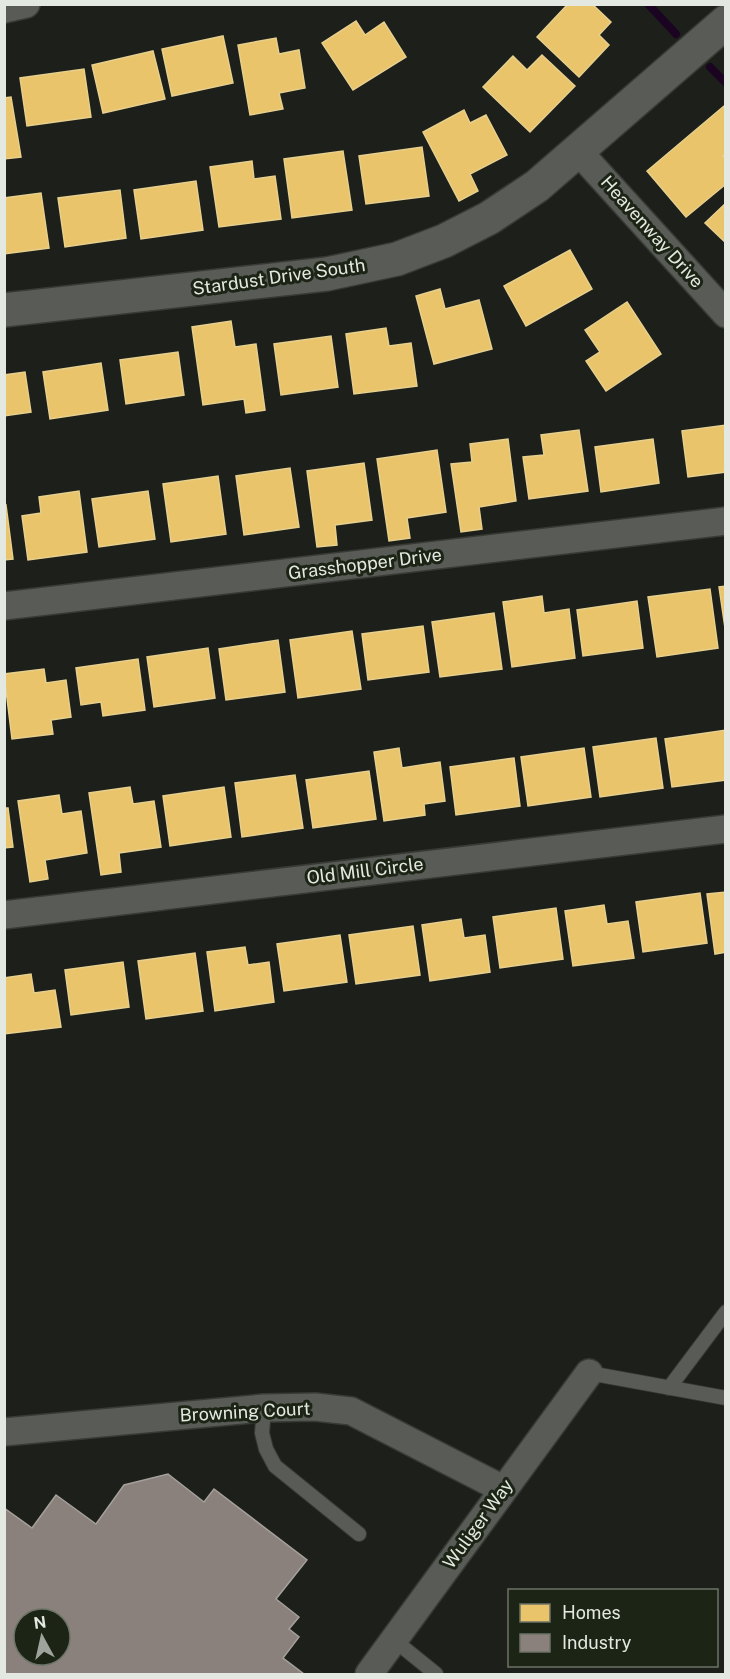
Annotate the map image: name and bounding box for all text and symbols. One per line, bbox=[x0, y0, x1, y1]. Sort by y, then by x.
street label: Heavenway Drive bbox=[597, 171, 708, 292]
street label: Stardust Drive South bbox=[191, 254, 367, 299]
street label: Grasshopper Drive bbox=[287, 544, 443, 583]
street label: Old Mill Circle bbox=[305, 853, 425, 888]
street label: Browning Court bbox=[179, 1398, 311, 1425]
street label: Wuliger Way bbox=[438, 1475, 517, 1572]
legend bbox=[508, 1589, 718, 1667]
text: Homes bbox=[562, 1602, 621, 1623]
north arrow bbox=[12, 1607, 72, 1667]
text: N bbox=[32, 1612, 48, 1633]
text: Industry bbox=[562, 1632, 632, 1653]

